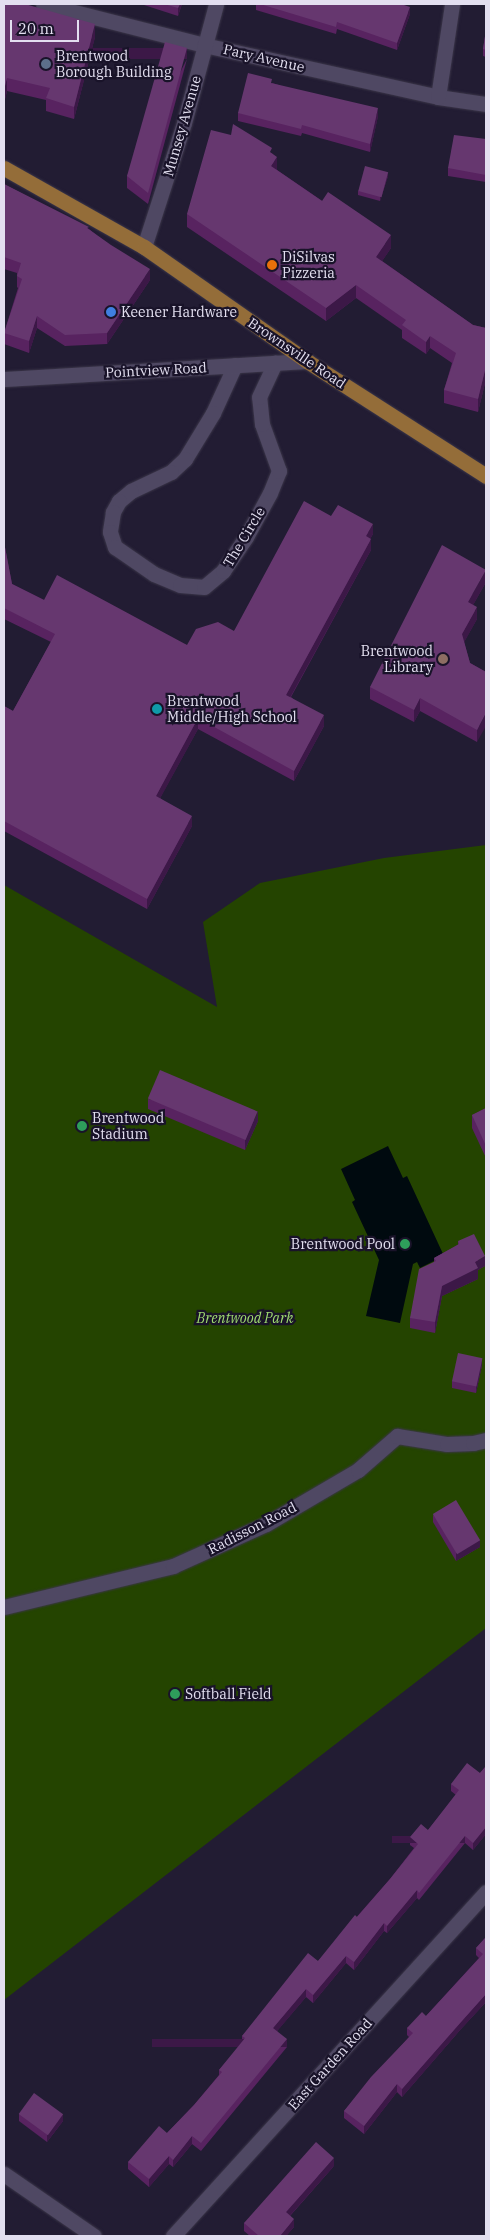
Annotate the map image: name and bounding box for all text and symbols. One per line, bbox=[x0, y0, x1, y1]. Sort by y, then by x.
scale bar bbox=[12, 10, 81, 42]
text: 20 m bbox=[18, 19, 54, 38]
street label: Pary Avenue bbox=[222, 41, 306, 75]
place label: Brentwood Borough Building bbox=[56, 48, 172, 80]
marker: Brentwood Borough Building bbox=[40, 58, 52, 70]
street label: Munsey Avenue bbox=[160, 74, 204, 178]
place label: DiSilvas Pizzeria bbox=[282, 249, 335, 282]
marker: DiSilvas Pizzeria bbox=[266, 259, 278, 271]
place label: Keener Hardware bbox=[121, 304, 237, 320]
marker: Keener Hardware bbox=[105, 306, 117, 318]
street label: Brownsville Road bbox=[245, 314, 349, 392]
street label: Pointview Road bbox=[105, 359, 207, 381]
street label: The Circle bbox=[219, 504, 269, 570]
place label: Brentwood Library bbox=[361, 643, 433, 676]
marker: Brentwood Library bbox=[437, 653, 449, 665]
place label: Brentwood Middle/High School bbox=[167, 693, 297, 726]
marker: Brentwood Middle/High School bbox=[151, 703, 163, 715]
place label: Brentwood Stadium bbox=[92, 1110, 164, 1142]
marker: Brentwood Stadium bbox=[76, 1120, 88, 1132]
place label: Brentwood Pool bbox=[291, 1236, 395, 1252]
marker: Brentwood Pool bbox=[399, 1238, 411, 1250]
park label: Brentwood Park bbox=[197, 1310, 293, 1326]
street label: Radisson Road bbox=[205, 1498, 299, 1558]
place label: Softball Field bbox=[185, 1686, 272, 1702]
marker: Softball Field bbox=[169, 1688, 181, 1700]
street label: East Garden Road bbox=[285, 2015, 375, 2113]

